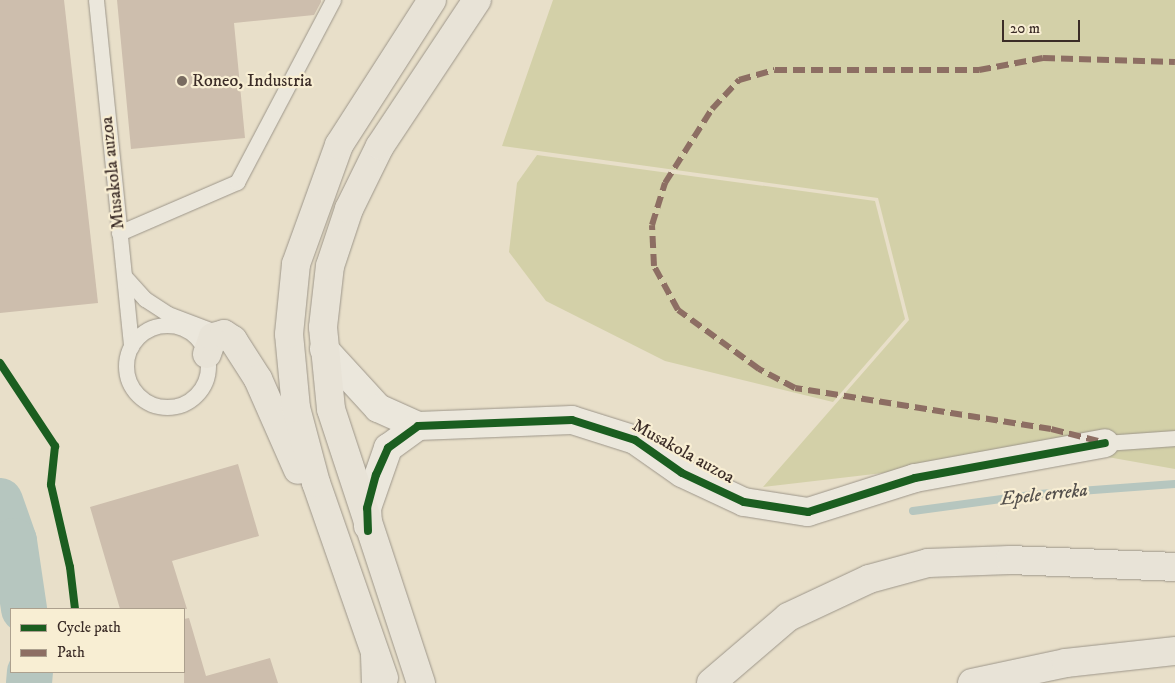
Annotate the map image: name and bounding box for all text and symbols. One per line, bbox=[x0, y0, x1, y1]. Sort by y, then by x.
scale bar bbox=[1005, 10, 1082, 42]
text: 20 m bbox=[1010, 19, 1040, 38]
place label: Roneo, Industria bbox=[192, 70, 312, 92]
marker: Roneo, Industria bbox=[176, 75, 188, 87]
street label: Musakola auzoa bbox=[96, 115, 130, 231]
street label: Musakola auzoa bbox=[628, 415, 738, 489]
water label: Epele erreka bbox=[999, 479, 1089, 511]
legend bbox=[10, 608, 185, 673]
text: Cycle path bbox=[57, 618, 121, 637]
text: Path bbox=[57, 643, 85, 662]

